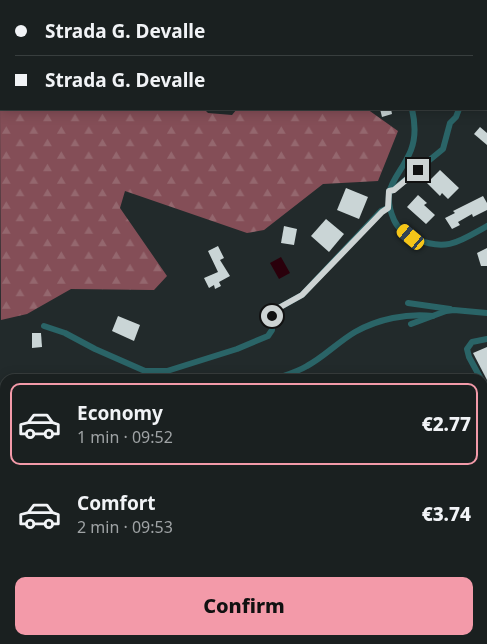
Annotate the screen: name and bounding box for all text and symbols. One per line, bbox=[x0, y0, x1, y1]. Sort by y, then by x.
text: Strada G. Devalle bbox=[45, 18, 205, 44]
text: Strada G. Devalle bbox=[45, 67, 205, 93]
route end bbox=[407, 159, 429, 181]
car bbox=[394, 222, 427, 252]
route start bbox=[261, 305, 283, 327]
text: Economy bbox=[77, 400, 163, 426]
icon: car bbox=[17, 402, 62, 447]
text: €2.77 bbox=[422, 411, 471, 437]
text: 1 min · 09:52 bbox=[77, 426, 173, 448]
text: Comfort bbox=[77, 490, 156, 516]
icon: car bbox=[17, 492, 62, 537]
text: €3.74 bbox=[422, 501, 471, 527]
text: 2 min · 09:53 bbox=[77, 516, 173, 538]
button: Confirm bbox=[15, 577, 473, 635]

